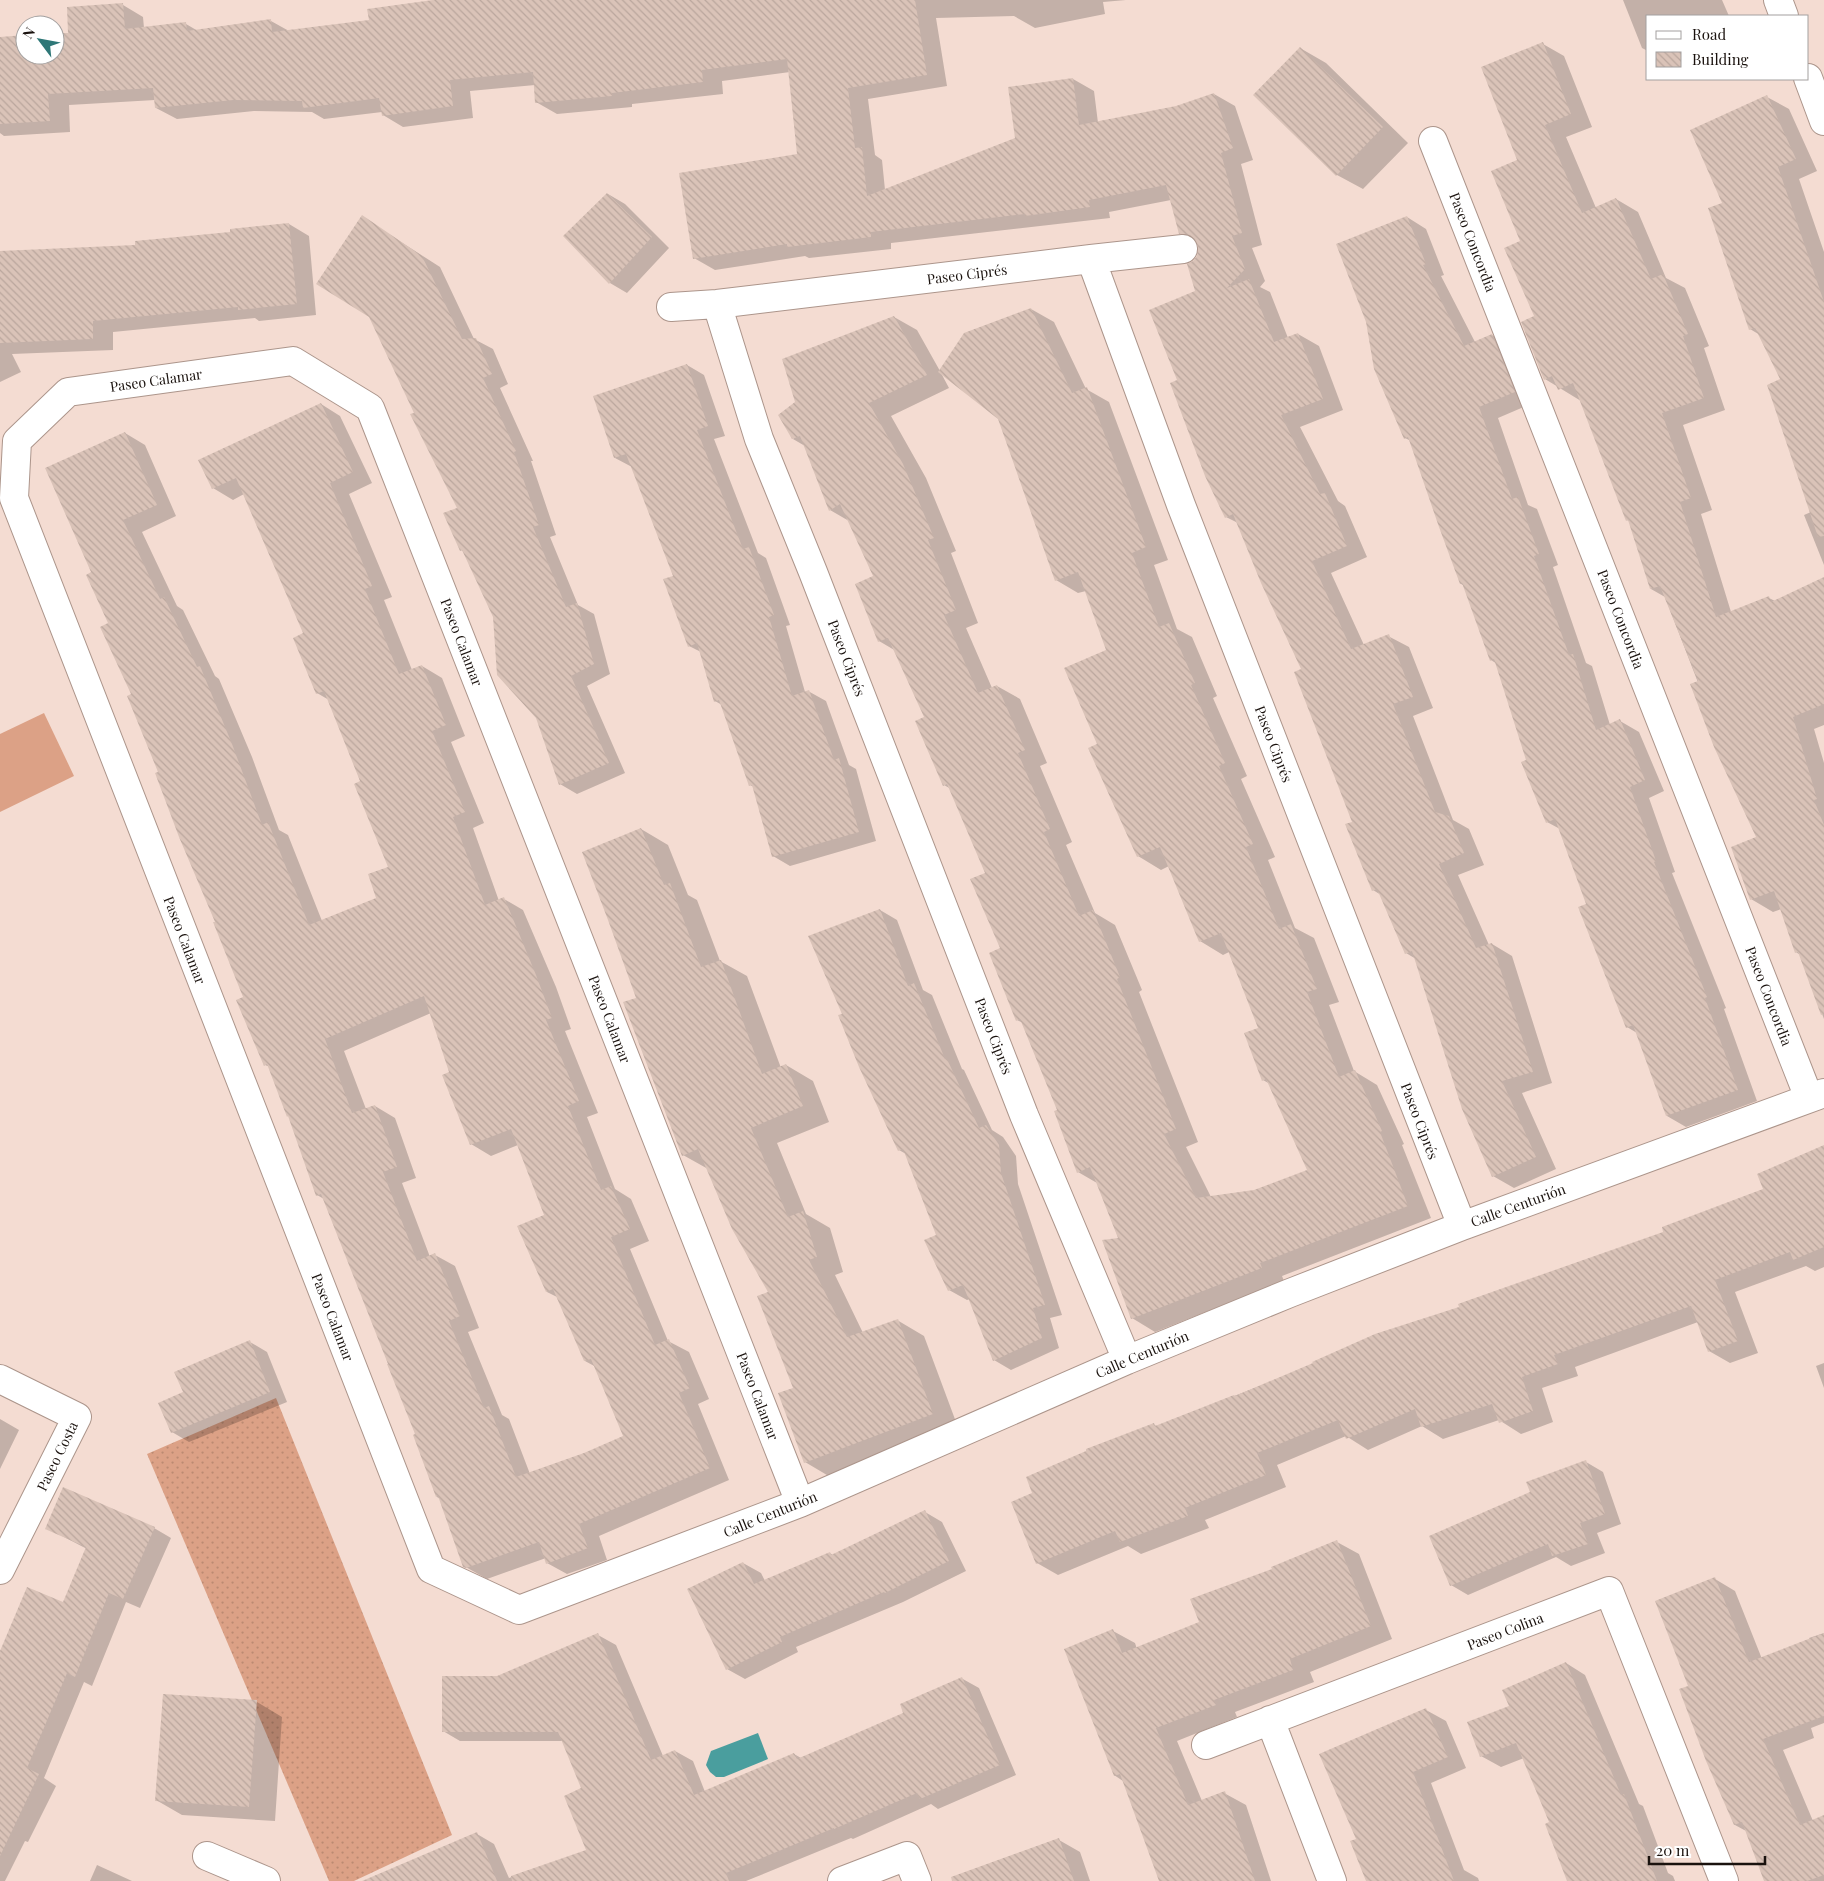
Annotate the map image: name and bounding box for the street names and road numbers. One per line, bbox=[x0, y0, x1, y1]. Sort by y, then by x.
street label: Paseo Concordia bbox=[1445, 190, 1501, 294]
street label: Paseo Ciprés bbox=[926, 260, 1008, 288]
street label: Paseo Calamar bbox=[109, 364, 204, 396]
street label: Paseo Concordia bbox=[1593, 567, 1649, 671]
street label: Paseo Calamar bbox=[437, 595, 488, 689]
street label: Paseo Ciprés bbox=[824, 617, 870, 699]
street label: Paseo Ciprés bbox=[1251, 703, 1297, 785]
street label: Paseo Calamar bbox=[160, 893, 211, 987]
street label: Paseo Concordia bbox=[1741, 944, 1797, 1048]
street label: Paseo Calamar bbox=[585, 972, 636, 1066]
street label: Paseo Ciprés bbox=[971, 995, 1017, 1077]
street label: Paseo Ciprés bbox=[1397, 1080, 1443, 1162]
street label: Calle Centurión bbox=[1468, 1179, 1569, 1231]
street label: Paseo Calamar bbox=[308, 1270, 359, 1364]
street label: Calle Centurión bbox=[1092, 1326, 1192, 1382]
street label: Paseo Calamar bbox=[733, 1349, 784, 1443]
street label: Paseo Costa bbox=[32, 1418, 82, 1494]
street label: Calle Centurión bbox=[720, 1486, 820, 1541]
street label: Paseo Colina bbox=[1464, 1608, 1546, 1654]

